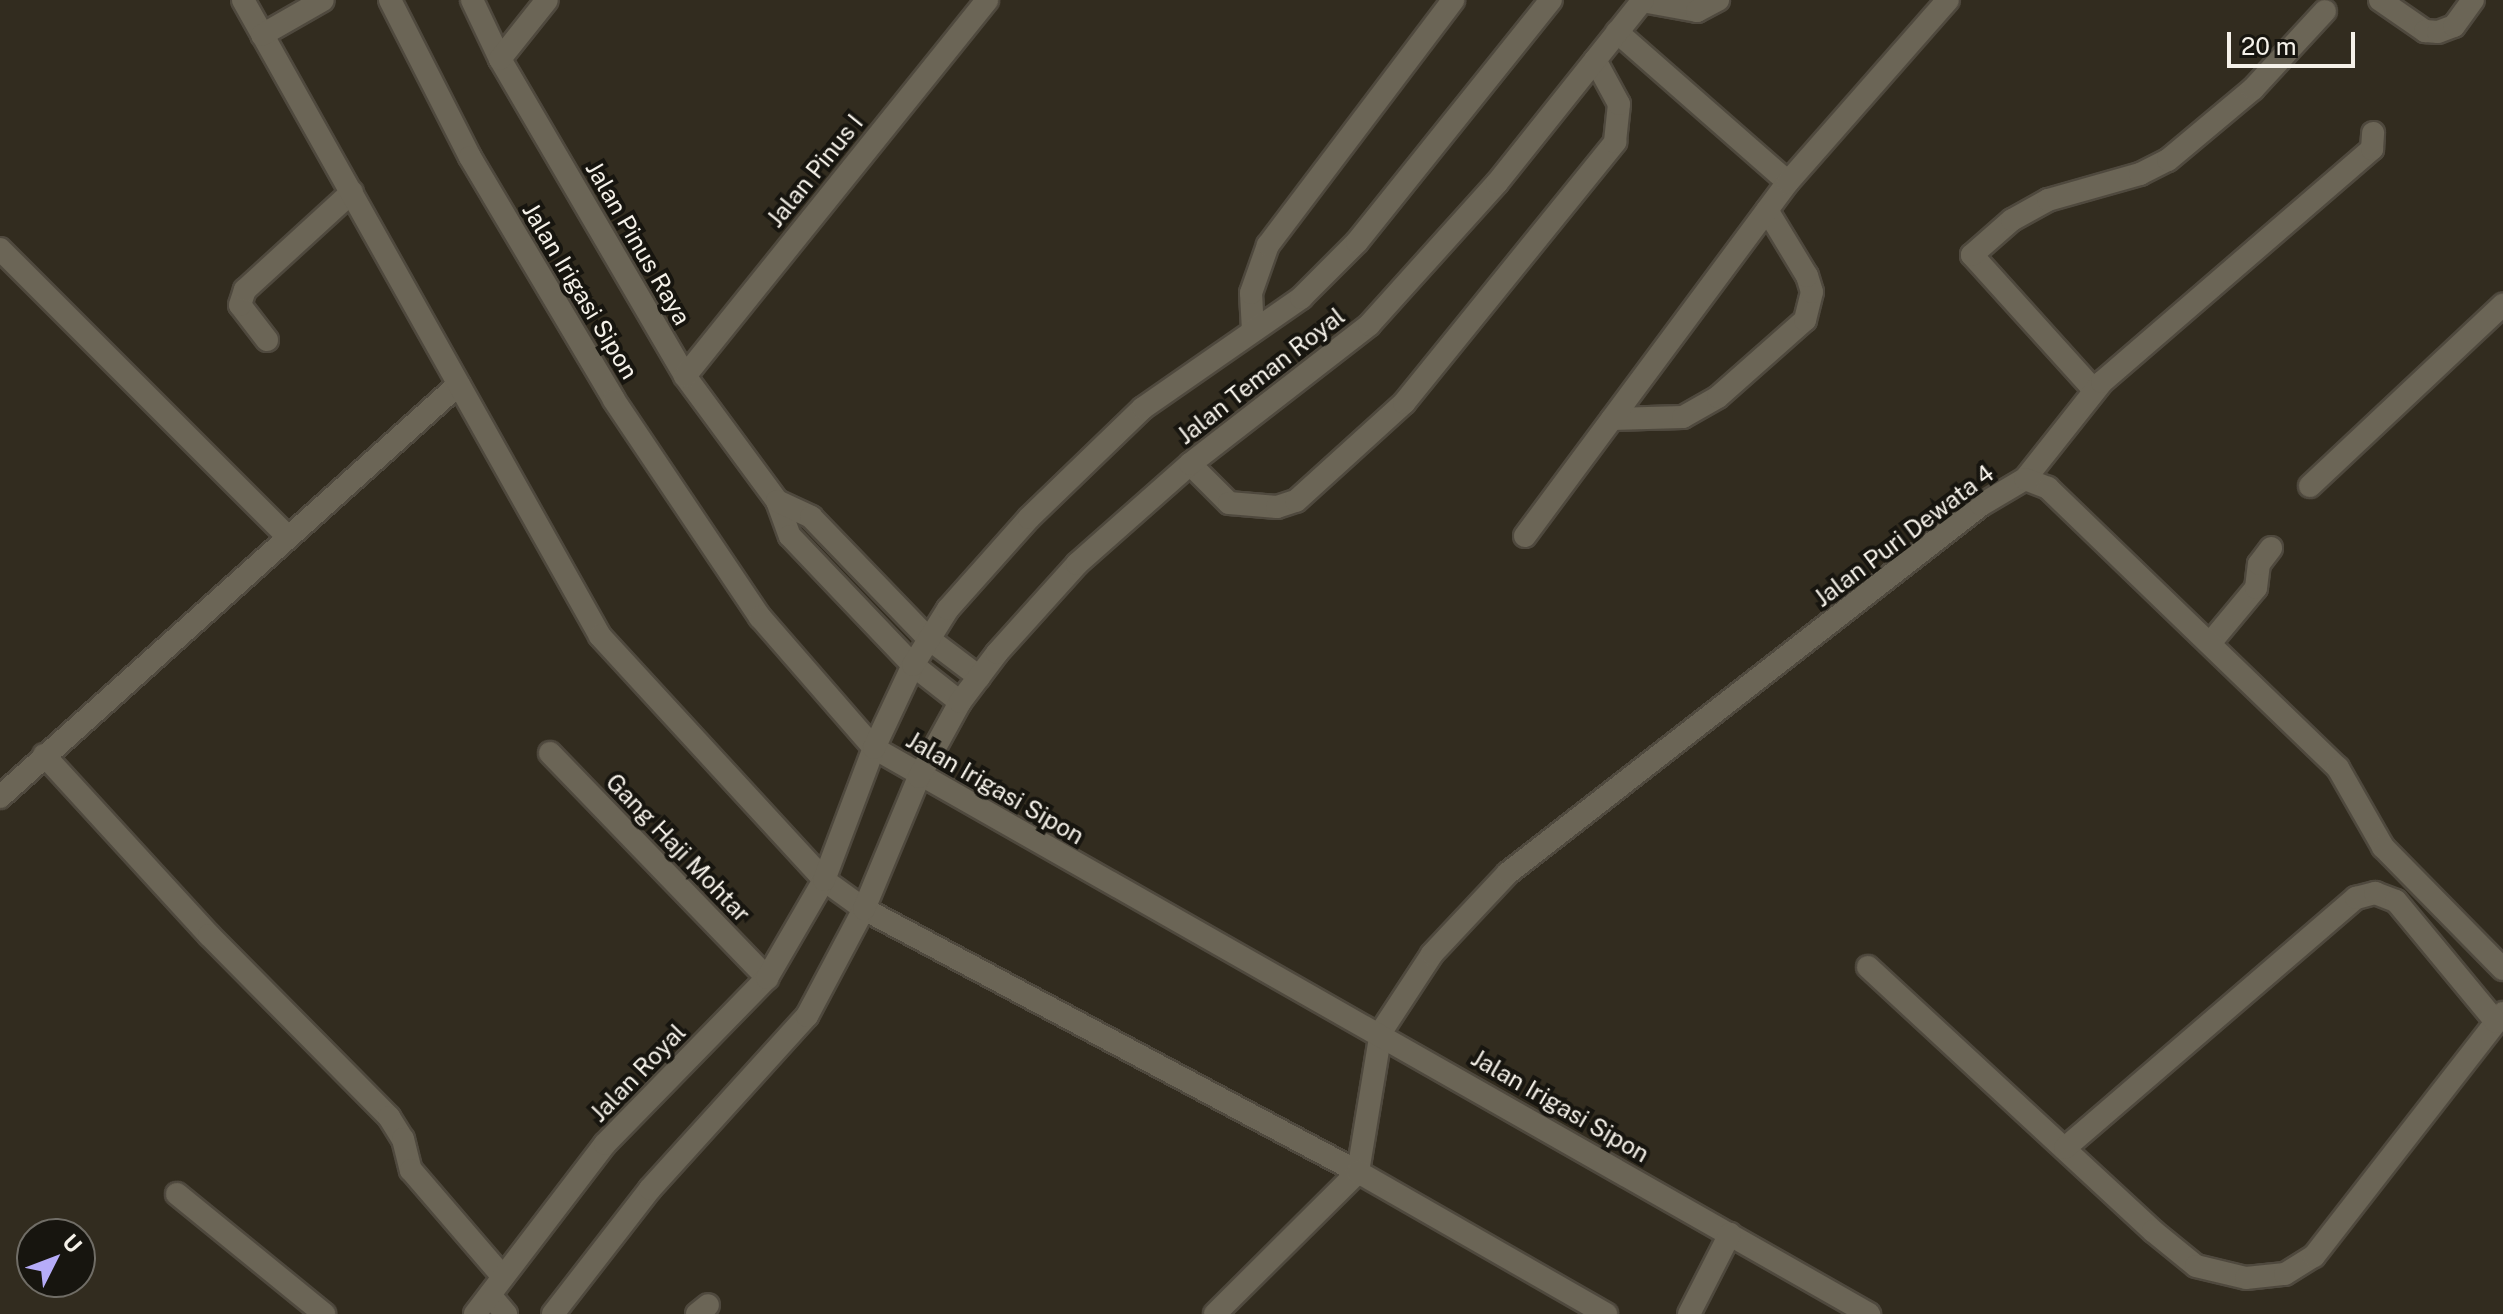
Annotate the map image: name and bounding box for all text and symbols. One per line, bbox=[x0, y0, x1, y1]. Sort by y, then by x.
scale bar bbox=[2231, 16, 2359, 66]
text: 20 m bbox=[2241, 32, 2297, 60]
street label: Jalan Pinus I bbox=[761, 109, 869, 233]
street label: Jalan Pinus Raya bbox=[579, 156, 697, 330]
street label: Jalan Irigasi Sipon bbox=[516, 198, 644, 384]
street label: Jalan Teman Royal bbox=[1171, 302, 1351, 450]
street label: Jalan Puri Dewata 4 bbox=[1808, 459, 2000, 613]
street label: Jalan Irigasi Sipon bbox=[901, 725, 1089, 851]
street label: Gang Haji Mohtar bbox=[600, 768, 756, 928]
street label: Jalan Royal bbox=[584, 1018, 692, 1128]
street label: Jalan Irigasi Sipon bbox=[1466, 1043, 1654, 1169]
north arrow bbox=[16, 1218, 96, 1298]
text: U bbox=[57, 1229, 87, 1258]

